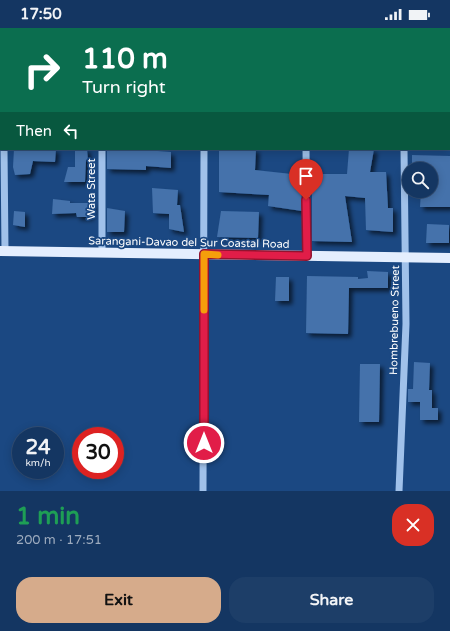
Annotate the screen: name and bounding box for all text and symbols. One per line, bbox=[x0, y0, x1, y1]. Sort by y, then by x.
text: 17:50 bbox=[20, 5, 62, 23]
text: 110 m bbox=[82, 42, 168, 76]
icon: right bbox=[16, 44, 68, 96]
text: Turn right bbox=[82, 76, 166, 98]
icon: left bbox=[60, 120, 82, 142]
text: Then bbox=[16, 122, 52, 140]
street label: Wata Street bbox=[85, 158, 98, 220]
pin bbox=[289, 159, 323, 200]
map controls bbox=[402, 162, 438, 198]
button: search bbox=[402, 162, 438, 198]
icon: arrive bbox=[295, 165, 317, 187]
street label: Sarangani-Davao del Sur Coastal Road bbox=[88, 234, 290, 251]
street label: Hombrebueno Street bbox=[387, 265, 402, 375]
position arrow bbox=[183, 422, 225, 464]
speed limit sign: 30 bbox=[72, 427, 124, 479]
text: 24 bbox=[25, 436, 51, 460]
text: km/h bbox=[25, 457, 51, 469]
text: 1 min bbox=[16, 502, 80, 531]
button: close bbox=[392, 504, 434, 546]
text: 200 m · 17:51 bbox=[16, 532, 102, 548]
button: Exit bbox=[16, 577, 221, 623]
button: Share bbox=[229, 577, 434, 623]

